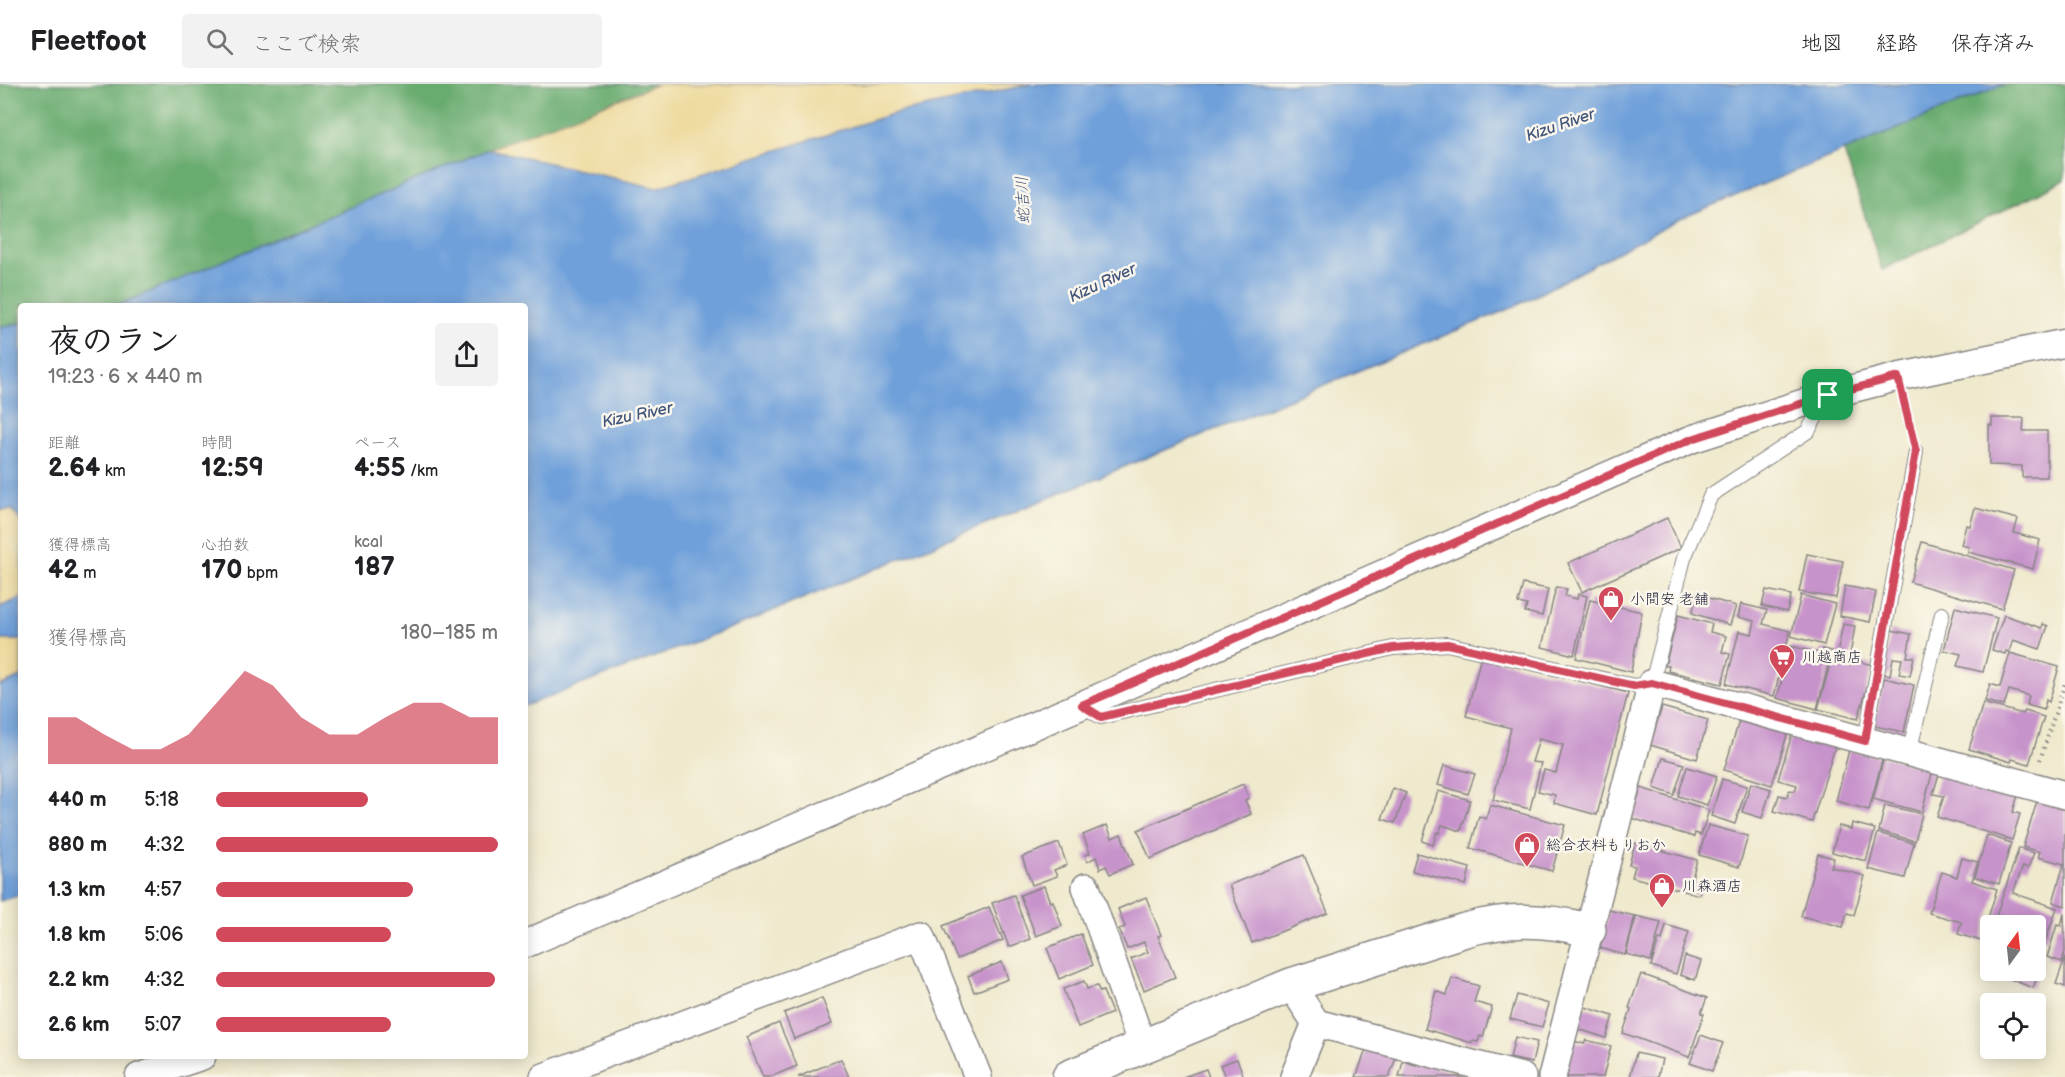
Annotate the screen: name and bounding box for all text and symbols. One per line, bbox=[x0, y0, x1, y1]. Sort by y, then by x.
search box bbox=[182, 14, 602, 68]
text: Fleetfoot bbox=[30, 25, 146, 58]
icon: search bbox=[203, 25, 236, 58]
text: ここで検索 bbox=[251, 31, 361, 58]
text: 地図 bbox=[1801, 31, 1843, 56]
text: 経路 bbox=[1876, 31, 1918, 56]
text: 保存済み bbox=[1951, 31, 2035, 56]
water label: Kizu River bbox=[1524, 104, 1599, 146]
water label: 蛇吉川 bbox=[1013, 175, 1034, 224]
water label: Kizu River bbox=[1066, 259, 1140, 307]
text: 夜のラン bbox=[48, 322, 180, 362]
button: share bbox=[435, 323, 498, 386]
text: 19:23 · 6 × 440 m bbox=[48, 365, 202, 389]
pin bbox=[1802, 369, 1853, 420]
icon: arrive bbox=[1811, 378, 1844, 411]
water label: Kizu River bbox=[600, 398, 676, 432]
text: 距離 bbox=[48, 434, 80, 453]
text: 時間 bbox=[201, 434, 233, 453]
text: ペース bbox=[354, 434, 401, 453]
text: 2.64 bbox=[48, 453, 100, 484]
text: 12:59 bbox=[201, 453, 264, 484]
text: 4:55 bbox=[354, 453, 406, 484]
text: km bbox=[100, 462, 126, 481]
text: /km bbox=[406, 462, 438, 481]
text: kcal bbox=[354, 533, 383, 552]
text: 獲得標高 bbox=[48, 536, 112, 555]
text: 心拍数 bbox=[201, 536, 249, 555]
text: 187 bbox=[354, 552, 395, 583]
text: 42 bbox=[48, 555, 79, 586]
text: 170 bbox=[201, 555, 243, 586]
text: m bbox=[79, 564, 96, 583]
text: bpm bbox=[243, 564, 278, 583]
shop icon: 小間安 老舗 bbox=[1596, 584, 1626, 622]
place label: 小間安 老舗 bbox=[1630, 590, 1709, 609]
text: 180–185 m bbox=[401, 621, 498, 645]
text: 獲得標高 bbox=[48, 626, 128, 650]
supermarket icon: 川越商店 bbox=[1767, 642, 1797, 680]
place label: 川越商店 bbox=[1802, 648, 1862, 667]
text: 440 m bbox=[48, 788, 106, 812]
text: 5:18 bbox=[144, 788, 179, 812]
shop icon: 総合衣料もりおか bbox=[1512, 830, 1542, 868]
text: 880 m bbox=[48, 833, 107, 857]
text: 4:32 bbox=[144, 833, 184, 857]
place label: 総合衣料もりおか bbox=[1546, 836, 1666, 855]
shop icon: 川森酒店 bbox=[1647, 871, 1677, 909]
place label: 川森酒店 bbox=[1682, 877, 1742, 896]
text: 1.3 km bbox=[48, 878, 105, 902]
text: 4:57 bbox=[144, 878, 182, 902]
north arrow bbox=[1980, 915, 2046, 981]
map controls bbox=[1980, 915, 2046, 1059]
text: 1.8 km bbox=[48, 923, 106, 947]
text: 5:06 bbox=[144, 923, 183, 947]
text: 2.2 km bbox=[48, 968, 109, 992]
text: 4:32 bbox=[144, 968, 184, 992]
button: locate bbox=[1980, 993, 2046, 1059]
text: 2.6 km bbox=[48, 1013, 109, 1037]
text: 5:07 bbox=[144, 1013, 181, 1037]

